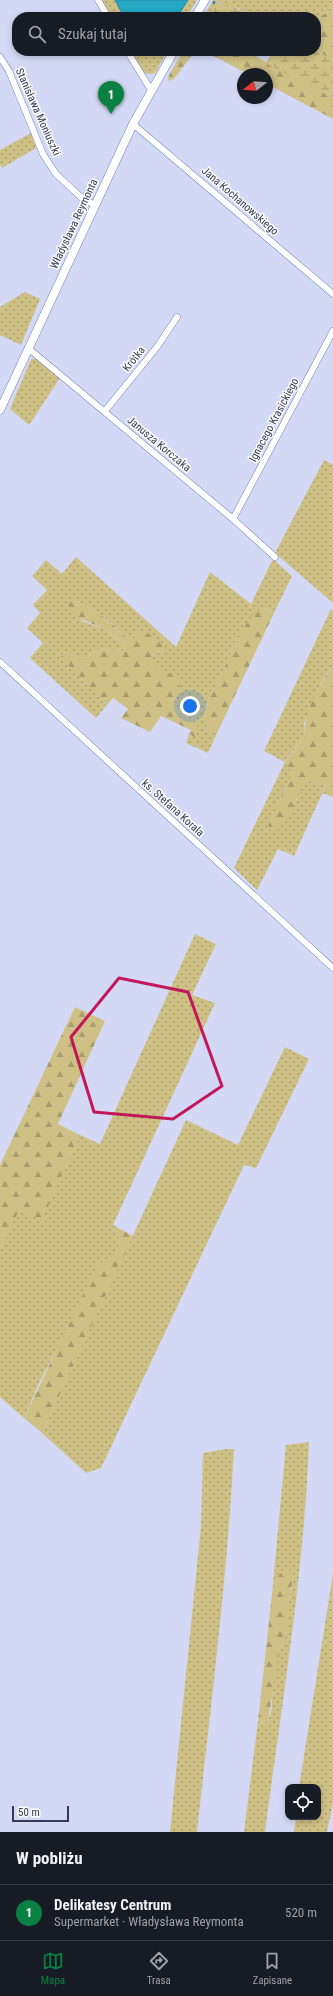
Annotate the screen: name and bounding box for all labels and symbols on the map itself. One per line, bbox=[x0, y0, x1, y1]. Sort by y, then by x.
street label: Stanisława Moniuszki bbox=[13, 66, 63, 158]
north arrow bbox=[237, 68, 273, 104]
pin: 1 bbox=[98, 81, 124, 114]
street label: Jana Kochanowskiego bbox=[199, 164, 281, 238]
street label: Władysława Reymonta bbox=[47, 177, 101, 271]
street label: Krótka bbox=[120, 344, 148, 374]
street label: Ignacego Krasickiego bbox=[246, 375, 302, 464]
street label: Janusza Korczaka bbox=[125, 414, 193, 474]
your location bbox=[180, 696, 200, 716]
street label: ks. Stefana Korala bbox=[139, 777, 207, 839]
scale bar bbox=[12, 1804, 69, 1823]

